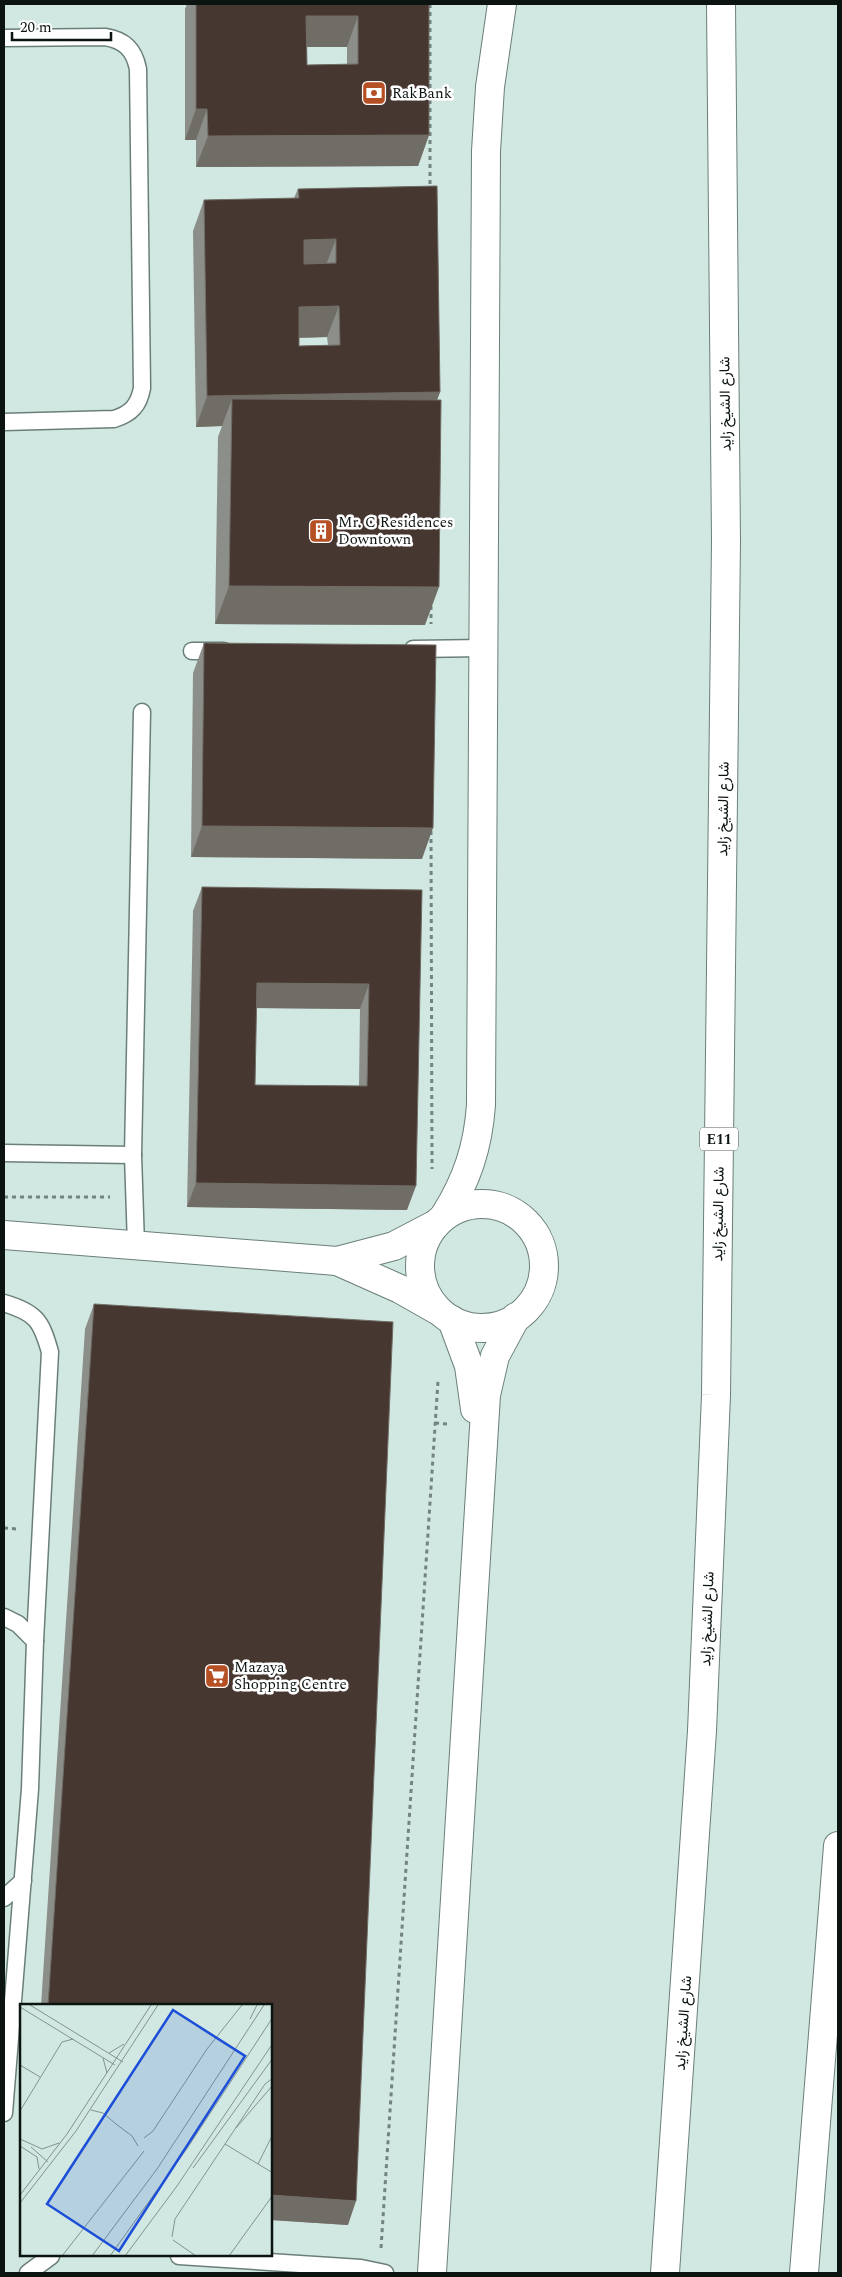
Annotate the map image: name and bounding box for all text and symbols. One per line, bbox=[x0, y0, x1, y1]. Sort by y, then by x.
scale bar bbox=[12, 10, 111, 42]
text: 20 m bbox=[20, 16, 52, 39]
bank icon: RakBank bbox=[361, 80, 387, 106]
place label: RakBank bbox=[392, 82, 452, 105]
street label: شارع الشيخ زايد bbox=[713, 356, 738, 452]
place label: Mr. C Residences Downtown bbox=[338, 511, 453, 551]
building icon: Mr. C Residences Downtown bbox=[308, 518, 334, 544]
street label: شارع الشيخ زايد bbox=[711, 761, 736, 857]
road number: E11 bbox=[700, 1128, 738, 1150]
street label: شارع الشيخ زايد bbox=[706, 1166, 731, 1262]
street label: شارع الشيخ زايد bbox=[694, 1571, 721, 1667]
place label: Mazaya Shopping Centre bbox=[234, 1656, 347, 1696]
supermarket icon: Mazaya Shopping Centre bbox=[204, 1663, 230, 1689]
street label: شارع الشيخ زايد bbox=[669, 1975, 698, 2071]
inset map bbox=[20, 2004, 272, 2257]

